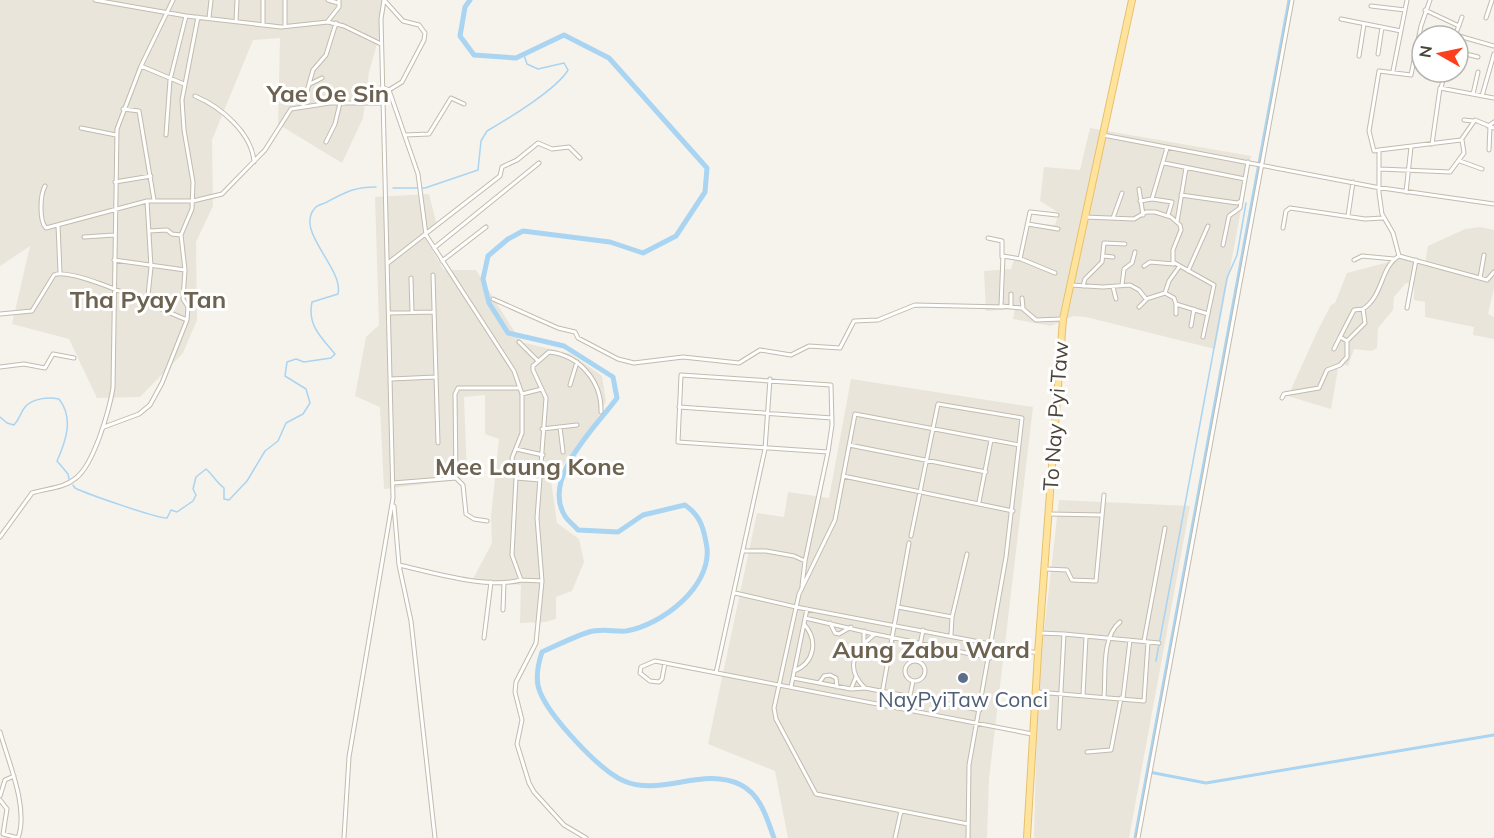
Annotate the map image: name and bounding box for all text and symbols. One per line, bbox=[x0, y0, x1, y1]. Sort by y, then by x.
north arrow bbox=[1410, 24, 1470, 84]
text: N bbox=[1414, 44, 1436, 59]
district label: Yae Oe Sin bbox=[266, 78, 389, 108]
district label: Tha Pyay Tan bbox=[70, 284, 226, 314]
street label: To Nay Pyi Taw bbox=[1037, 340, 1073, 492]
district label: Mee Laung Kone bbox=[435, 451, 625, 481]
district label: Aung Zabu Ward bbox=[832, 634, 1030, 664]
marker: NayPyiTaw Conci bbox=[956, 671, 970, 685]
place label: NayPyiTaw Conci bbox=[878, 686, 1048, 712]

